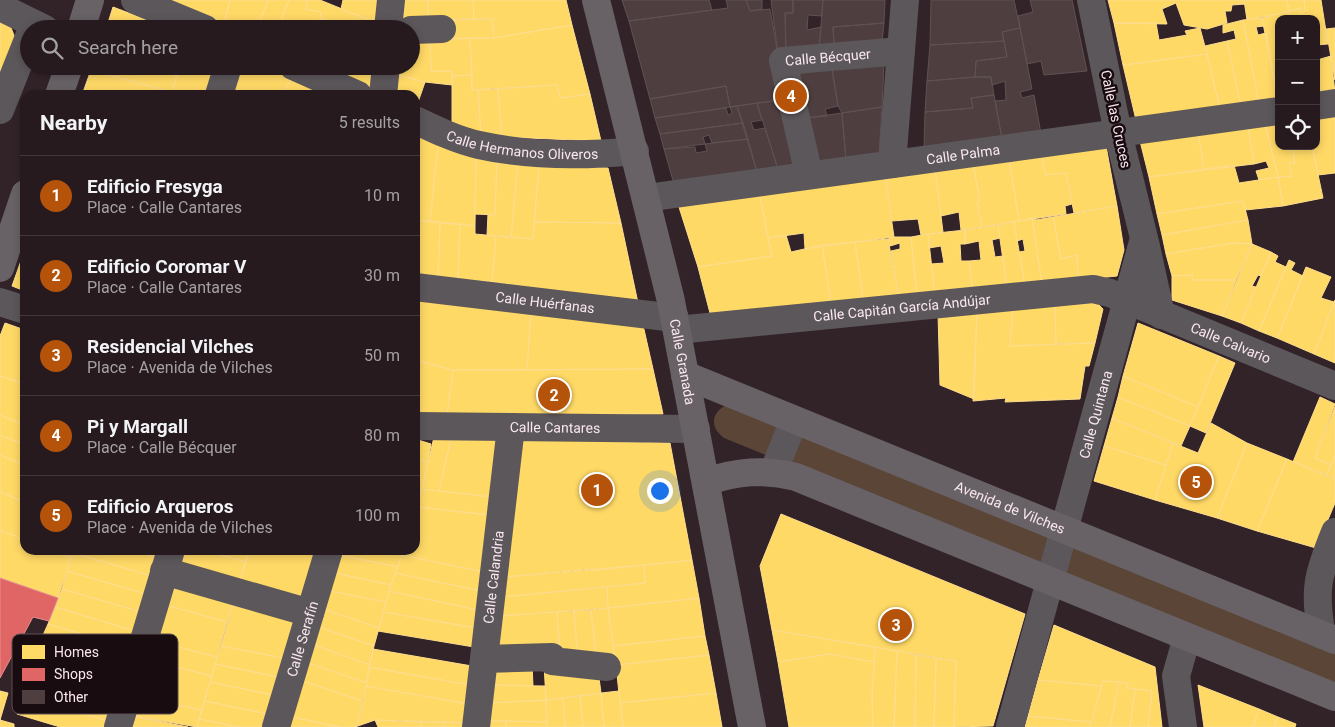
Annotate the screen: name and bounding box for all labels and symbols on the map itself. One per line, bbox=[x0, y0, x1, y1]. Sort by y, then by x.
street label: Calle Bécquer bbox=[784, 46, 872, 69]
street label: Calle las Cruces bbox=[1098, 69, 1134, 169]
pin: 4 bbox=[775, 77, 807, 115]
street label: Calle Hermanos Oliveros bbox=[444, 127, 599, 162]
street label: Calle Palma bbox=[925, 141, 1001, 167]
street label: Calle Huérfanas bbox=[495, 289, 595, 316]
street label: Calle Capitán García Andújar bbox=[813, 291, 991, 325]
street label: Calle Granada bbox=[667, 317, 699, 406]
street label: Calle Calvario bbox=[1188, 319, 1273, 367]
street label: Calle Quintana bbox=[1076, 369, 1115, 460]
pin: 2 bbox=[538, 376, 570, 414]
street label: Calle Cantares bbox=[510, 419, 600, 436]
pin: 5 bbox=[1180, 463, 1212, 501]
pin: 1 bbox=[581, 471, 613, 509]
your location bbox=[647, 478, 673, 504]
street label: Avenida de Vilches bbox=[953, 478, 1067, 537]
street label: Calle Calandria bbox=[480, 530, 507, 624]
street label: Calle Serafín bbox=[283, 599, 321, 679]
pin: 3 bbox=[880, 606, 912, 644]
legend bbox=[12, 634, 178, 714]
text: Homes bbox=[54, 644, 99, 660]
text: Shops bbox=[54, 666, 93, 682]
text: Other bbox=[54, 689, 88, 705]

